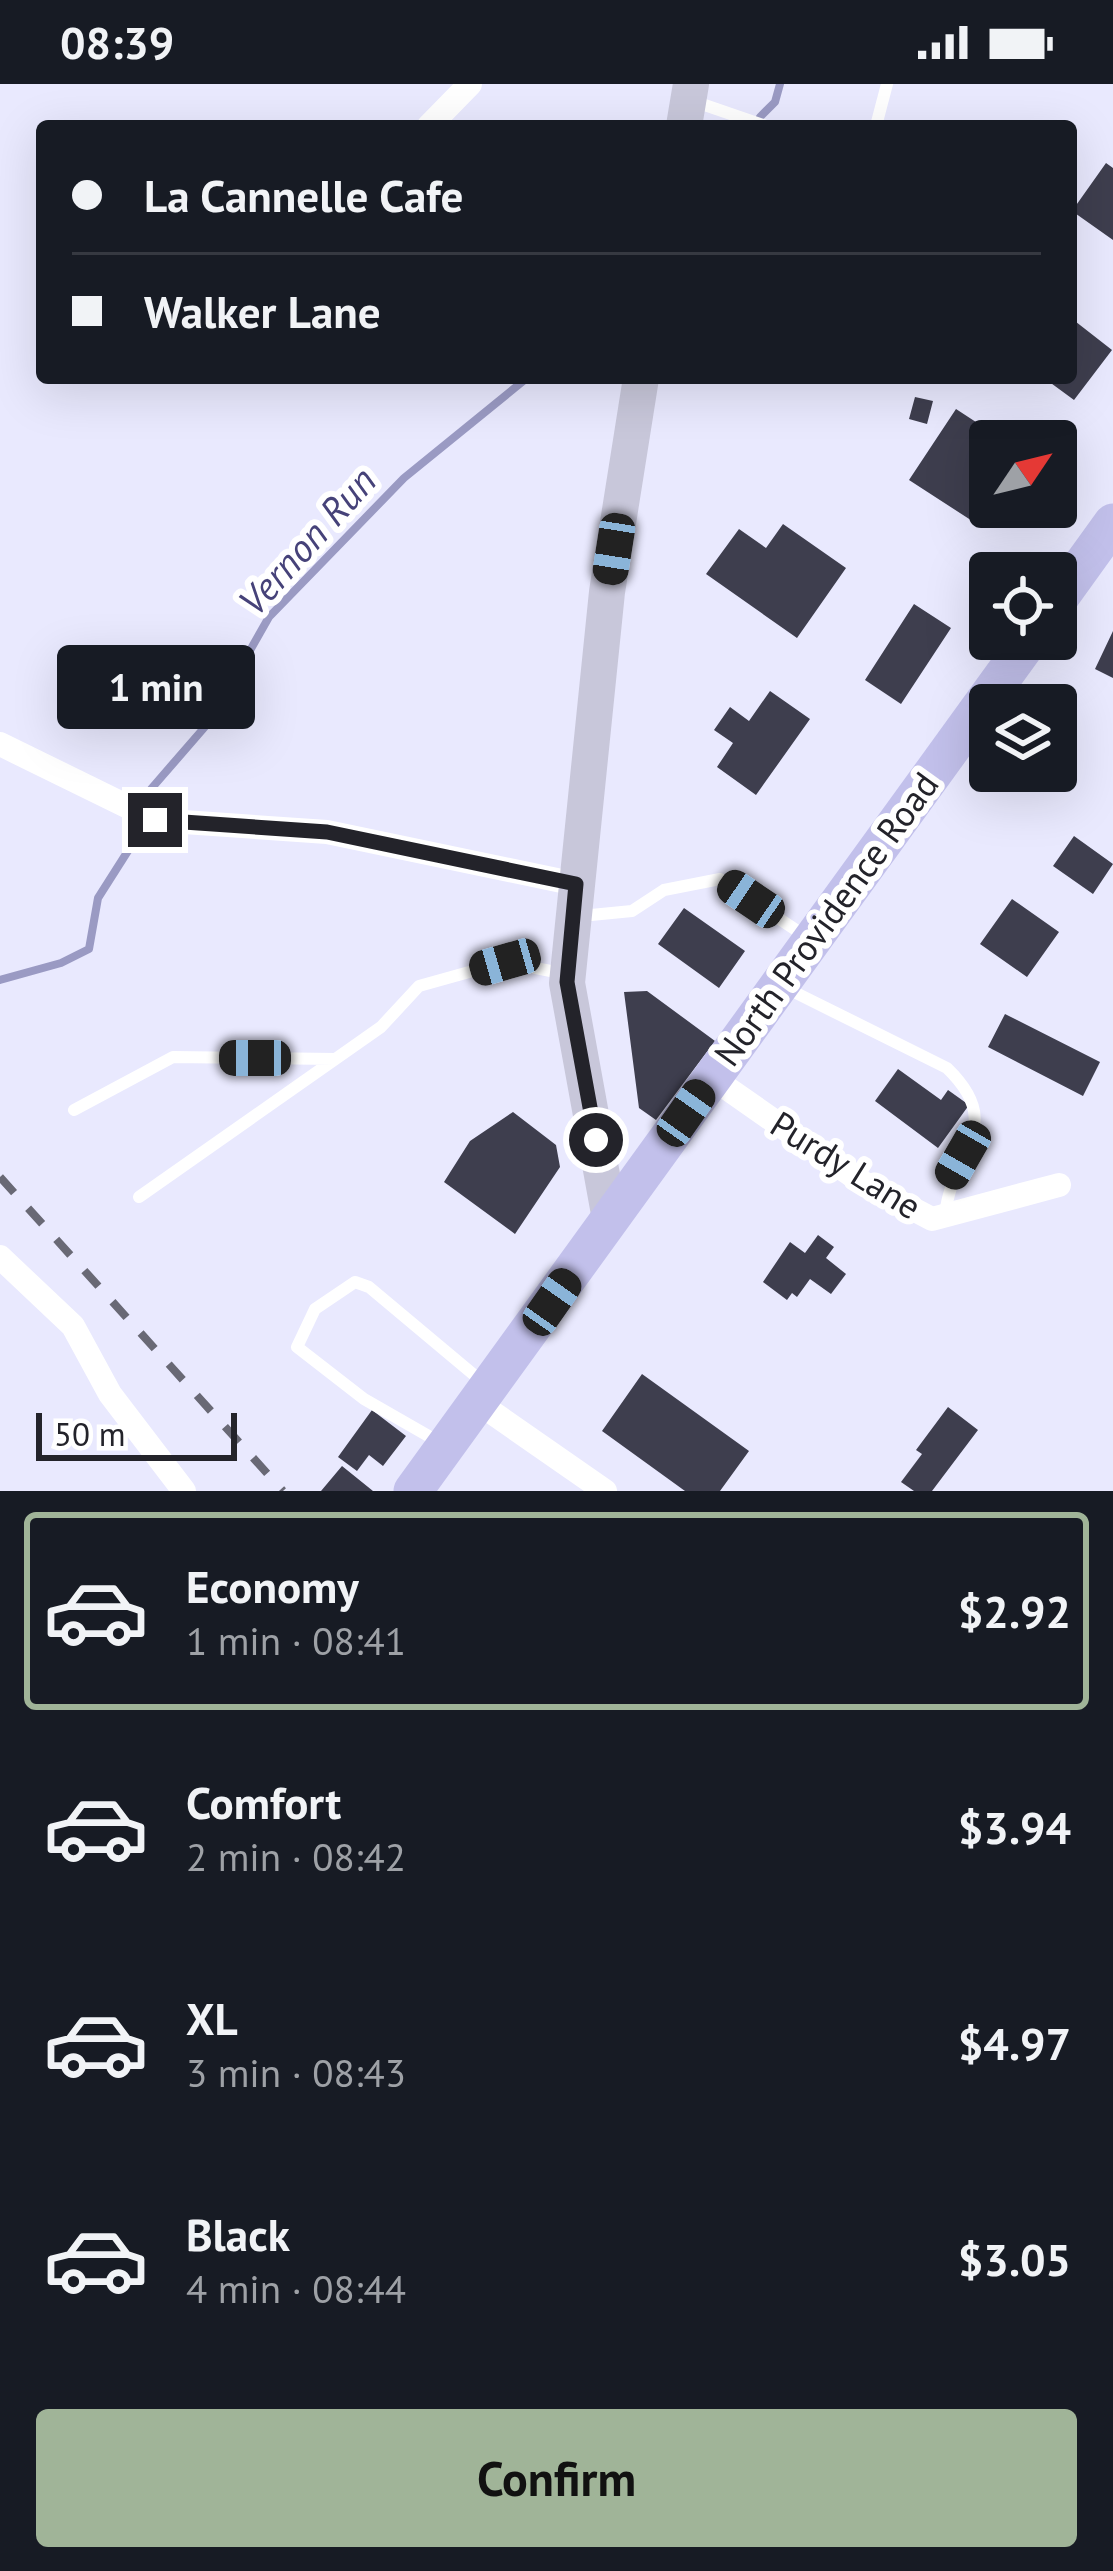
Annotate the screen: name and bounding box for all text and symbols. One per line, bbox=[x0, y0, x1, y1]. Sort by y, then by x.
text: 08:39 bbox=[60, 13, 174, 71]
text: La Cannelle Cafe bbox=[144, 166, 463, 224]
text: Walker Lane bbox=[144, 282, 381, 340]
north arrow bbox=[969, 420, 1077, 528]
map controls bbox=[969, 420, 1077, 792]
water label: Vernon Run bbox=[227, 456, 387, 626]
car bbox=[591, 511, 637, 587]
button: locate bbox=[969, 552, 1077, 660]
callout: 1 min bbox=[56, 646, 254, 730]
text: 1 min bbox=[108, 661, 204, 712]
button: layers bbox=[969, 684, 1077, 792]
street label: North Providence Road bbox=[703, 762, 948, 1075]
route end bbox=[128, 793, 182, 847]
car bbox=[711, 864, 791, 934]
car bbox=[465, 935, 545, 989]
car bbox=[219, 1040, 291, 1076]
car bbox=[651, 1073, 721, 1153]
street label: Purdy Lane bbox=[762, 1100, 930, 1229]
route start bbox=[569, 1113, 623, 1167]
car bbox=[929, 1115, 997, 1195]
car bbox=[517, 1262, 587, 1342]
scale bar bbox=[36, 1407, 237, 1460]
text: 50 m bbox=[54, 1412, 126, 1455]
icon: car bbox=[42, 1557, 150, 1665]
text: Economy bbox=[186, 1557, 359, 1615]
text: $2.92 bbox=[958, 1582, 1071, 1640]
text: 1 min · 08:41 bbox=[186, 1615, 406, 1666]
icon: car bbox=[42, 1773, 150, 1881]
text: Comfort bbox=[186, 1773, 341, 1831]
text: $3.94 bbox=[958, 1798, 1071, 1856]
text: 2 min · 08:42 bbox=[186, 1831, 406, 1882]
icon: car bbox=[42, 1989, 150, 2097]
text: XL bbox=[186, 1989, 238, 2047]
text: $4.97 bbox=[958, 2014, 1071, 2072]
text: 3 min · 08:43 bbox=[186, 2047, 406, 2098]
icon: car bbox=[42, 2205, 150, 2313]
text: Black bbox=[186, 2205, 290, 2263]
text: $3.05 bbox=[958, 2230, 1071, 2288]
text: 4 min · 08:44 bbox=[186, 2263, 406, 2314]
button: Confirm bbox=[36, 2409, 1077, 2547]

